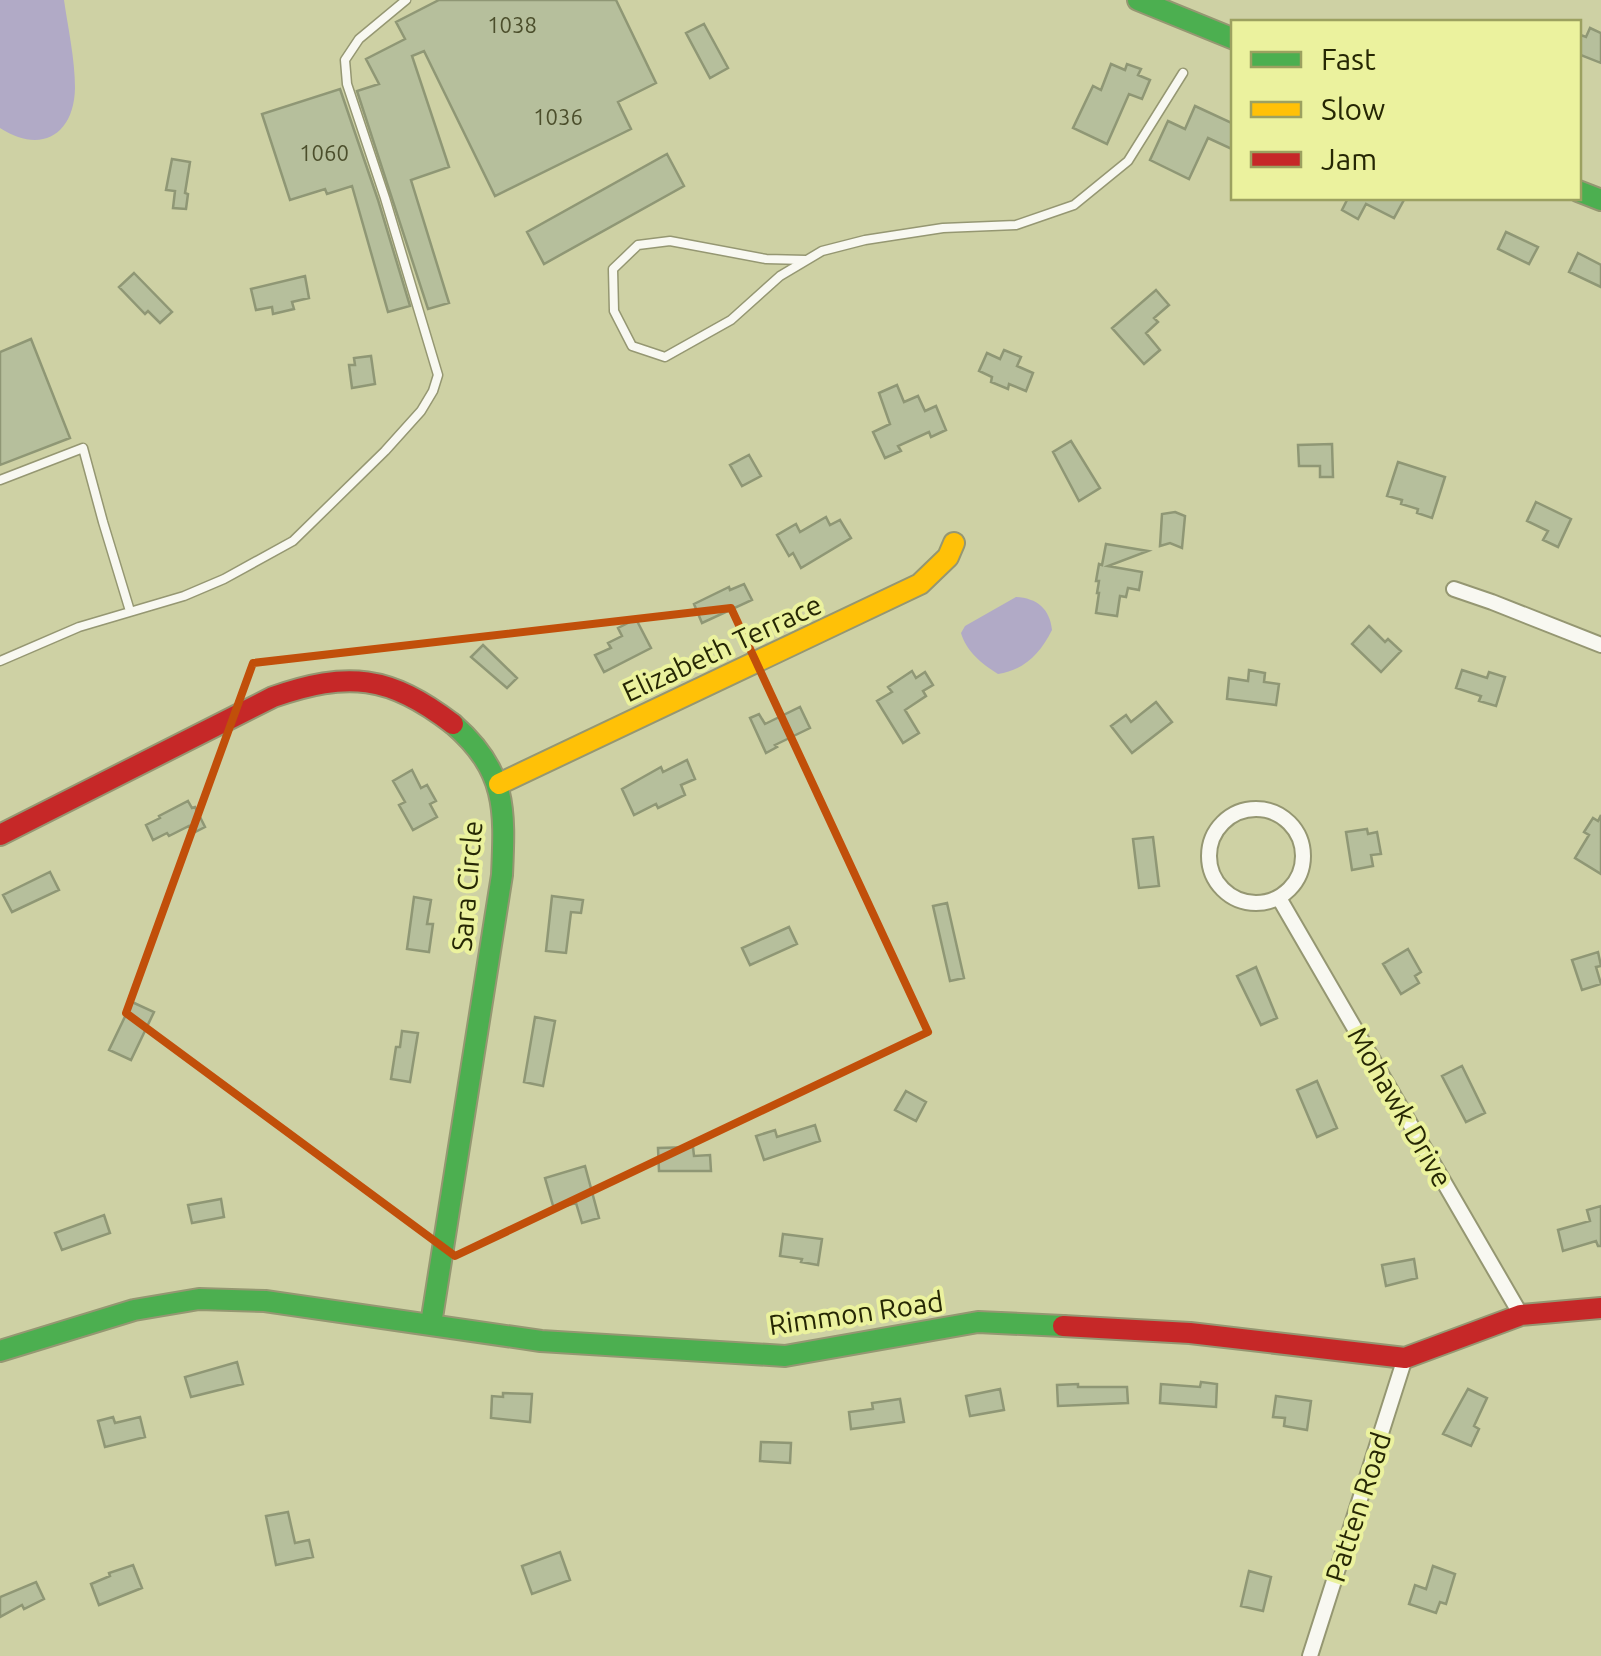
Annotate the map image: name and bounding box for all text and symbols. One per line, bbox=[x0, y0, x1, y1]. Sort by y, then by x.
house number: 1038 bbox=[487, 12, 537, 37]
legend bbox=[1231, 20, 1581, 200]
text: Fast bbox=[1321, 42, 1376, 76]
text: Slow bbox=[1321, 92, 1385, 126]
house number: 1036 bbox=[533, 104, 583, 129]
house number: 1060 bbox=[299, 140, 349, 165]
text: Jam bbox=[1321, 142, 1377, 176]
street label: Elizabeth Terrace bbox=[617, 588, 826, 707]
street label: Sara Circle bbox=[445, 819, 488, 952]
street label: Mohawk Drive bbox=[1342, 1021, 1459, 1192]
street label: Rimmon Road bbox=[767, 1285, 945, 1340]
street label: Patten Road bbox=[1319, 1428, 1396, 1585]

